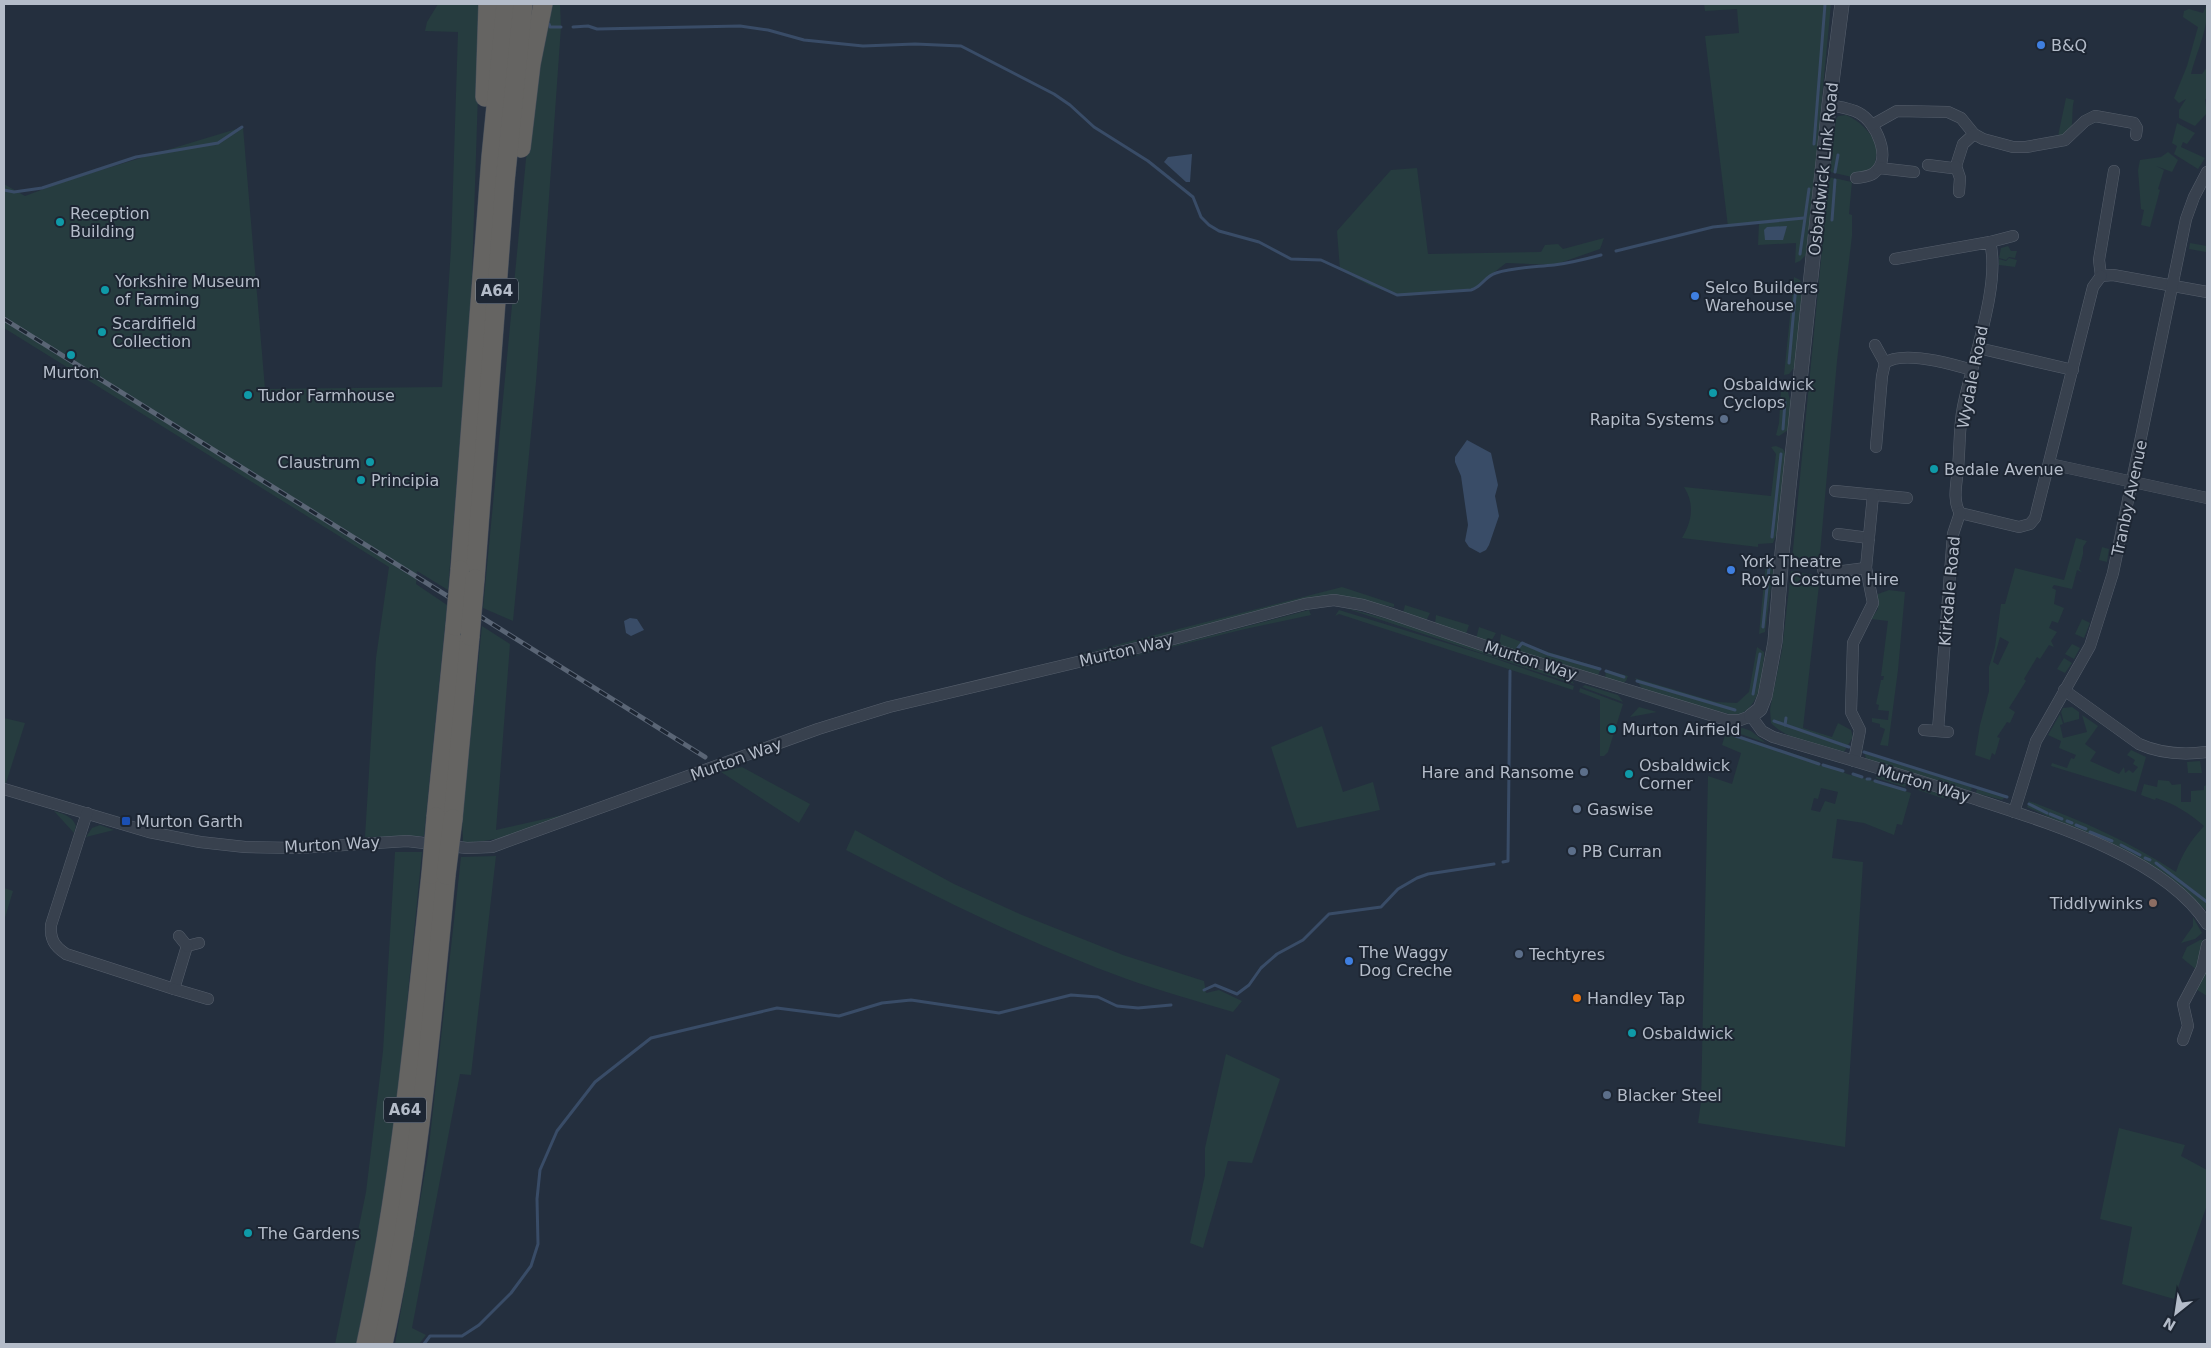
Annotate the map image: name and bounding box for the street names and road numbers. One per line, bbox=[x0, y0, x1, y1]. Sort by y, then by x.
street label: Osbaldwick Link Road bbox=[1805, 81, 1842, 257]
road number: A64 bbox=[476, 278, 518, 304]
street label: Wydale Road bbox=[1953, 324, 1992, 430]
street label: Tranby Avenue bbox=[2108, 438, 2151, 559]
street label: Kirkdale Road bbox=[1935, 535, 1964, 647]
street label: Murton Way bbox=[1077, 630, 1175, 671]
street label: Murton Way bbox=[1482, 637, 1579, 684]
street label: Murton Way bbox=[688, 734, 784, 785]
street label: Murton Way bbox=[1875, 760, 1972, 807]
street label: Murton Way bbox=[284, 833, 380, 856]
road number: A64 bbox=[384, 1098, 426, 1122]

